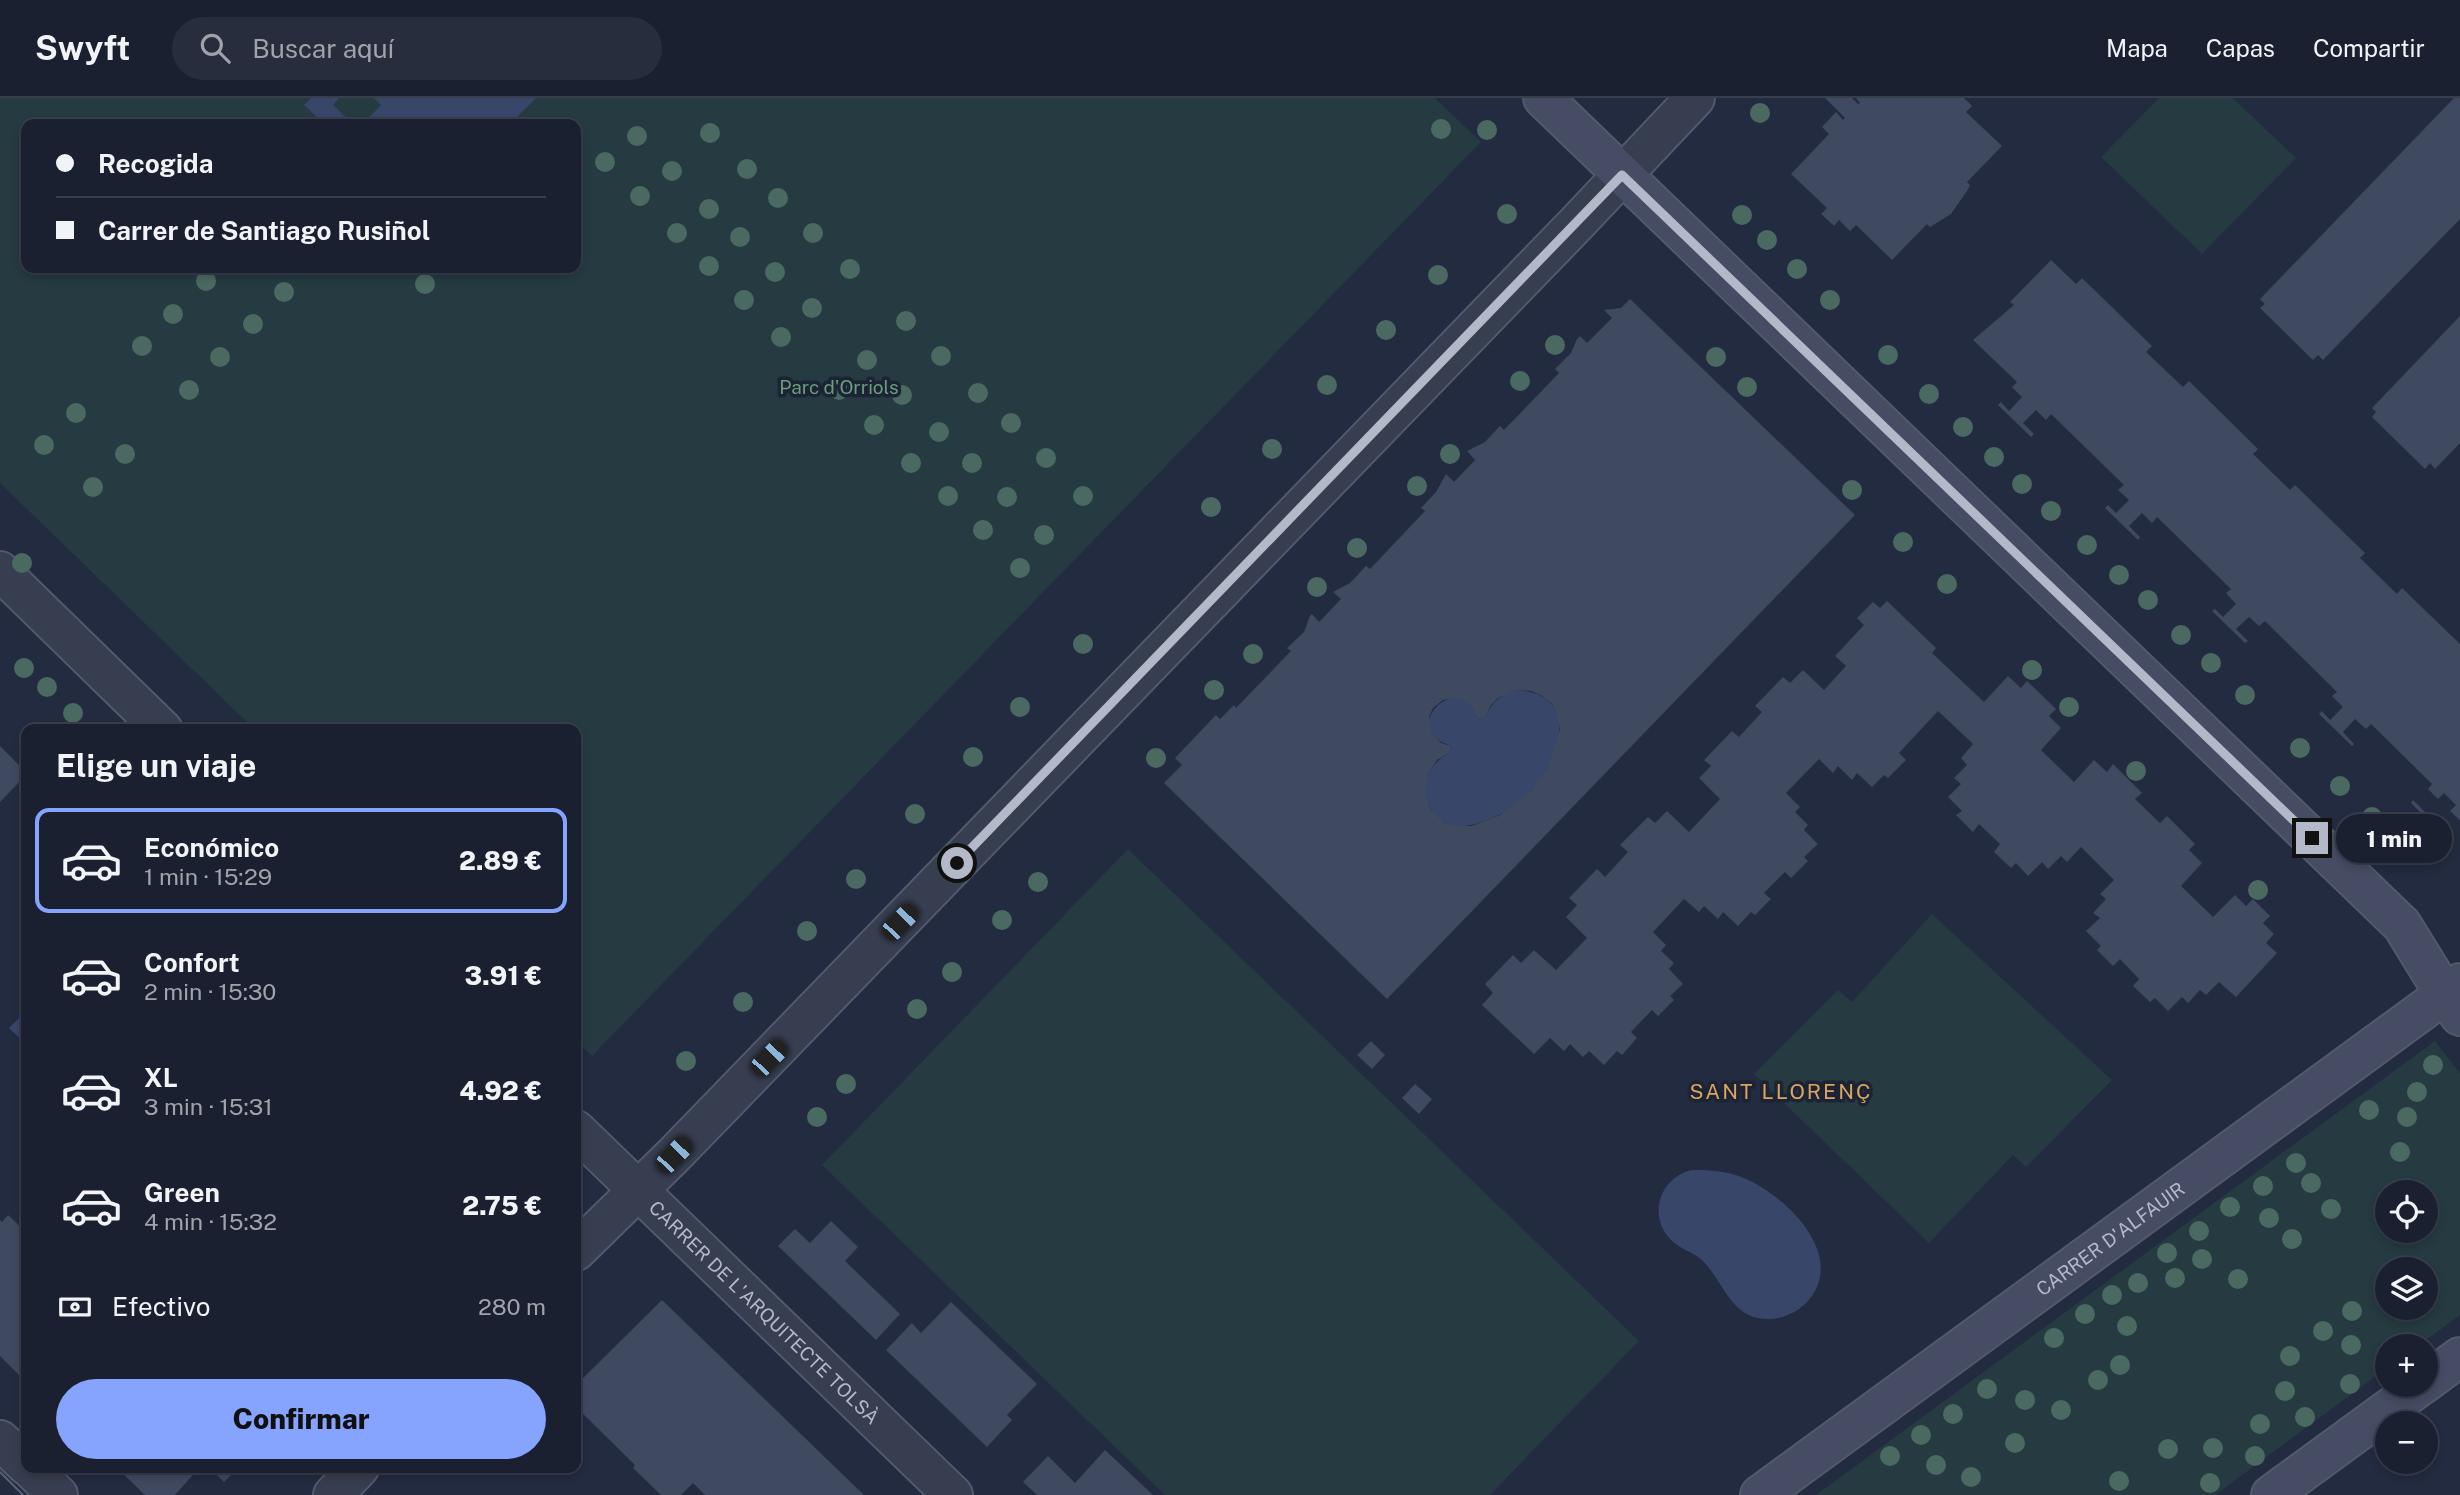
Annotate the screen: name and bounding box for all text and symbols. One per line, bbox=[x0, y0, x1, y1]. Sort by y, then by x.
search box bbox=[172, 17, 662, 80]
text: Swyft bbox=[35, 29, 130, 67]
icon: search bbox=[196, 29, 234, 67]
text: Buscar aquí bbox=[252, 33, 394, 64]
text: Mapa bbox=[2106, 34, 2168, 62]
text: Capas bbox=[2206, 34, 2275, 62]
text: Compartir bbox=[2313, 34, 2425, 62]
text: Recogida bbox=[98, 148, 213, 179]
text: Carrer de Santiago Rusiñol bbox=[98, 215, 430, 246]
park label: Parc d'Orriols bbox=[779, 376, 899, 398]
text: Elige un viaje bbox=[56, 747, 256, 784]
callout: 1 min bbox=[2336, 814, 2452, 862]
route end bbox=[2296, 822, 2328, 854]
text: 1 min bbox=[2366, 825, 2422, 852]
icon: car bbox=[60, 829, 123, 892]
text: Económico bbox=[144, 832, 279, 863]
text: 2.89 € bbox=[459, 845, 542, 876]
route start bbox=[941, 847, 973, 879]
text: 1 min · 15:29 bbox=[144, 863, 272, 890]
car bbox=[878, 900, 923, 944]
icon: car bbox=[60, 944, 123, 1007]
text: Confort bbox=[144, 947, 240, 978]
text: 3.91 € bbox=[465, 960, 542, 991]
text: 2 min · 15:30 bbox=[144, 978, 276, 1005]
car bbox=[747, 1036, 792, 1080]
icon: car bbox=[60, 1059, 123, 1122]
text: XL bbox=[144, 1062, 178, 1093]
text: 4.92 € bbox=[459, 1075, 542, 1106]
district label: SANT LLORENÇ bbox=[1690, 1079, 1872, 1104]
text: 3 min · 15:31 bbox=[144, 1093, 273, 1120]
car bbox=[652, 1133, 697, 1177]
icon: car bbox=[60, 1174, 123, 1237]
text: Green bbox=[144, 1177, 220, 1208]
street label: CARRER D'ALFAUIR bbox=[2032, 1177, 2189, 1300]
map controls bbox=[2375, 1180, 2438, 1474]
button: locate bbox=[2375, 1180, 2438, 1243]
text: 2.75 € bbox=[462, 1190, 542, 1221]
street label: CARRER DE L'ARQUITECTE TOLSÀ bbox=[645, 1196, 884, 1428]
text: 4 min · 15:32 bbox=[144, 1208, 277, 1235]
button: layers bbox=[2375, 1257, 2438, 1320]
icon: cash bbox=[56, 1288, 94, 1326]
text: Efectivo bbox=[112, 1291, 210, 1322]
text: 280 m bbox=[478, 1293, 546, 1320]
button: + bbox=[2375, 1334, 2438, 1397]
button: Confirmar bbox=[56, 1379, 546, 1459]
button: − bbox=[2375, 1411, 2438, 1474]

